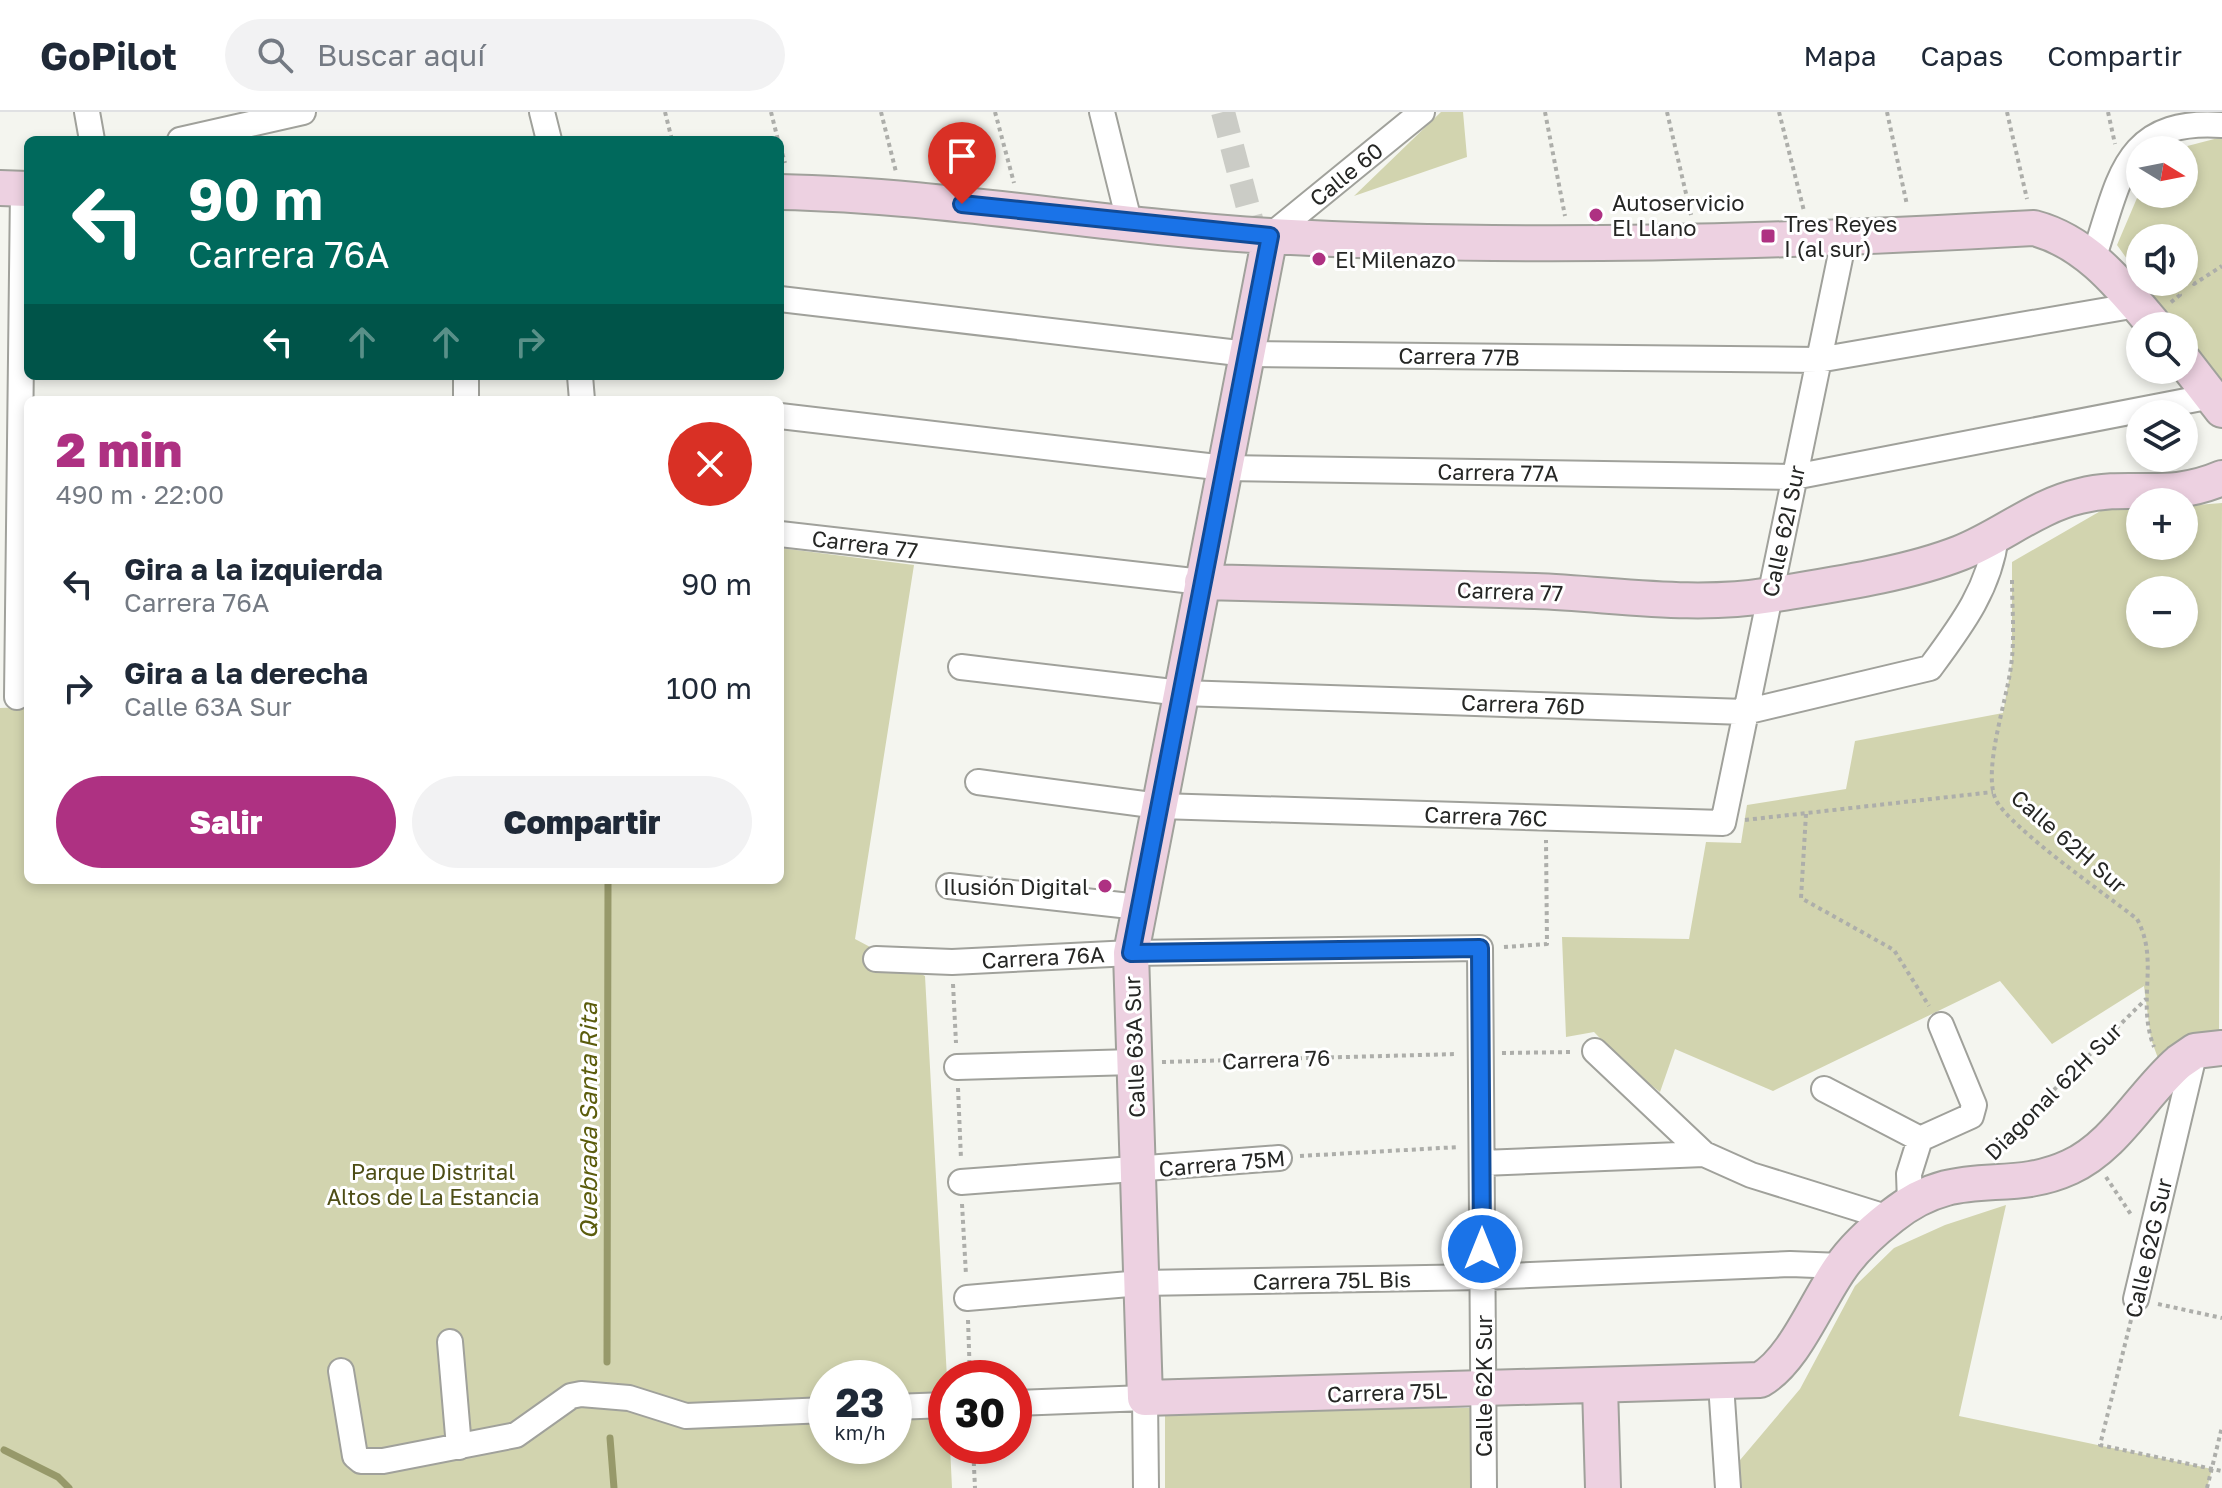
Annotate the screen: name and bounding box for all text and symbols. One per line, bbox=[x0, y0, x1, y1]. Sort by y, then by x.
search box bbox=[225, 19, 785, 91]
text: GoPilot bbox=[40, 33, 177, 78]
icon: search bbox=[253, 33, 297, 77]
text: Buscar aquí bbox=[317, 37, 485, 73]
text: Mapa bbox=[1804, 39, 1876, 72]
text: Capas bbox=[1920, 39, 2003, 72]
text: Compartir bbox=[2047, 39, 2182, 72]
pin bbox=[928, 122, 996, 204]
icon: arrive bbox=[940, 134, 984, 178]
street label: Calle 60 bbox=[1304, 136, 1388, 212]
north arrow bbox=[2126, 136, 2198, 208]
map controls bbox=[2126, 136, 2198, 648]
text: 90 m bbox=[188, 165, 323, 232]
icon: left bbox=[56, 168, 160, 272]
place label: Autoservicio El Llano bbox=[1612, 189, 1745, 241]
marker: Autoservicio El Llano bbox=[1587, 206, 1605, 224]
place label: Tres Reyes I (al sur) bbox=[1784, 210, 1897, 262]
button: sound bbox=[2126, 224, 2198, 296]
marker: Tres Reyes I (al sur) bbox=[1759, 227, 1777, 245]
text: Carrera 76A bbox=[188, 233, 389, 276]
place label: El Milenazo bbox=[1335, 246, 1456, 273]
marker: El Milenazo bbox=[1310, 250, 1328, 268]
button: search bbox=[2126, 312, 2198, 384]
icon: left bbox=[256, 320, 300, 364]
icon: ahead bbox=[340, 320, 384, 364]
icon: ahead bbox=[424, 320, 468, 364]
icon: right bbox=[508, 320, 552, 364]
street label: Carrera 77B bbox=[1398, 341, 1520, 371]
button: layers bbox=[2126, 400, 2198, 472]
text: 2 min bbox=[56, 420, 182, 478]
button: close bbox=[668, 422, 752, 506]
street label: Carrera 77A bbox=[1437, 457, 1559, 487]
street label: Calle 62I Sur bbox=[1756, 462, 1810, 599]
text: 490 m · 22:00 bbox=[56, 479, 224, 510]
button: + bbox=[2126, 488, 2198, 560]
street label: Carrera 77 bbox=[810, 524, 920, 564]
text: Gira a la izquierda bbox=[124, 551, 383, 587]
icon: left bbox=[56, 562, 100, 606]
text: 90 m bbox=[681, 566, 752, 602]
street label: Carrera 77 bbox=[1456, 576, 1564, 606]
button: − bbox=[2126, 576, 2198, 648]
text: Carrera 76A bbox=[124, 587, 269, 618]
text: Gira a la derecha bbox=[124, 655, 368, 691]
icon: right bbox=[56, 666, 100, 710]
text: 100 m bbox=[666, 670, 752, 706]
street label: Carrera 76D bbox=[1461, 688, 1585, 720]
text: Calle 63A Sur bbox=[124, 691, 292, 722]
button: Salir bbox=[56, 776, 396, 868]
button: Compartir bbox=[412, 776, 752, 868]
street label: Calle 62H Sur bbox=[2006, 784, 2132, 899]
street label: Carrera 76C bbox=[1424, 800, 1548, 832]
place label: Ilusión Digital bbox=[943, 873, 1089, 900]
marker: Ilusión Digital bbox=[1096, 877, 1114, 895]
street label: Carrera 76A bbox=[981, 940, 1105, 974]
street label: Calle 63A Sur bbox=[1118, 975, 1150, 1118]
water label: Quebrada Santa Rita bbox=[573, 1001, 602, 1239]
street label: Diagonal 62H Sur bbox=[1979, 1016, 2128, 1165]
street label: Carrera 76 bbox=[1221, 1044, 1331, 1074]
street label: Carrera 75M bbox=[1158, 1144, 1286, 1182]
park label: Parque Distrital Altos de La Estancia bbox=[327, 1158, 539, 1210]
street label: Calle 62G Sur bbox=[2119, 1175, 2177, 1320]
position arrow bbox=[1440, 1207, 1524, 1291]
street label: Carrera 75L Bis bbox=[1253, 1265, 1411, 1295]
street label: Calle 62K Sur bbox=[1470, 1314, 1497, 1457]
speed limit sign: 30 bbox=[928, 1360, 1032, 1464]
street label: Carrera 75L bbox=[1326, 1376, 1448, 1408]
text: 23 bbox=[836, 1378, 884, 1426]
text: km/h bbox=[835, 1420, 885, 1444]

